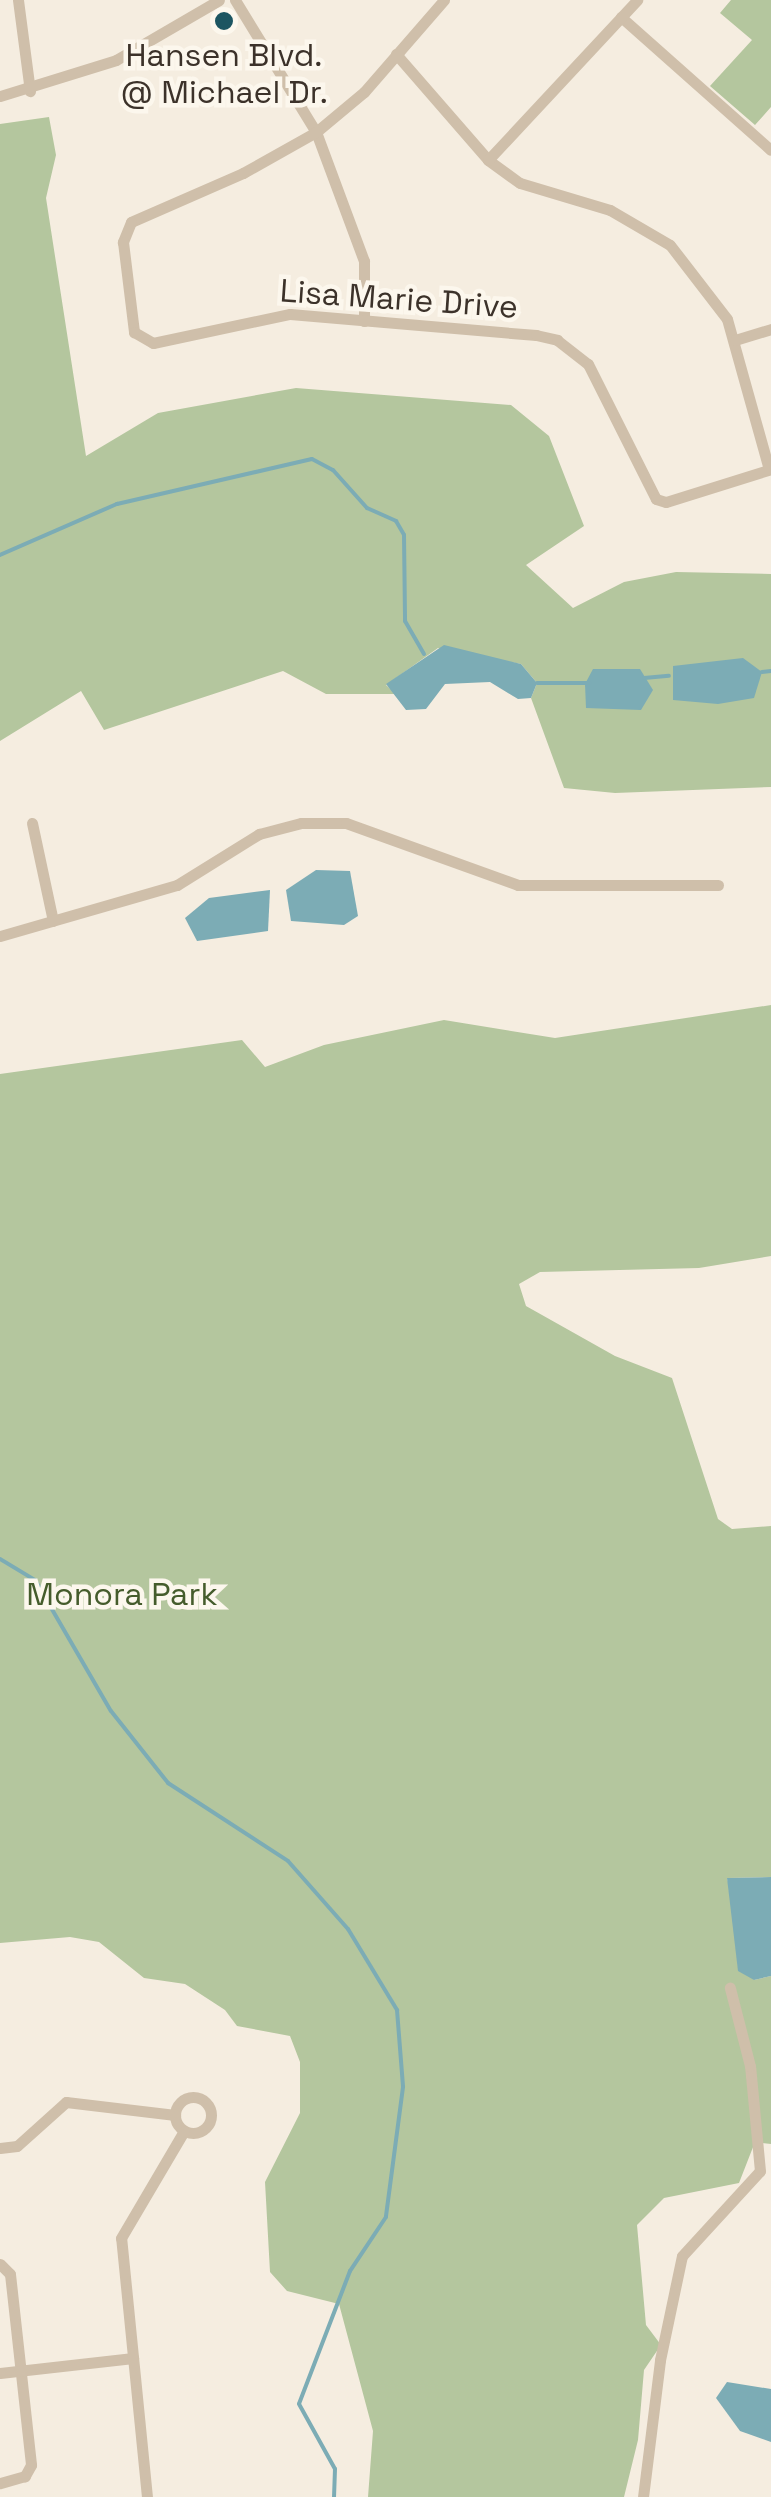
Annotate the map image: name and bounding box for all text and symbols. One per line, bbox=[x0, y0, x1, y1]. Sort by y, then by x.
marker: Hansen Blvd. @ Michael Dr. bbox=[213, 10, 235, 32]
place label: Hansen Blvd. @ Michael Dr. bbox=[120, 37, 328, 112]
street label: Lisa Marie Drive bbox=[279, 272, 519, 326]
park label: Monora Park bbox=[26, 1575, 218, 1613]

